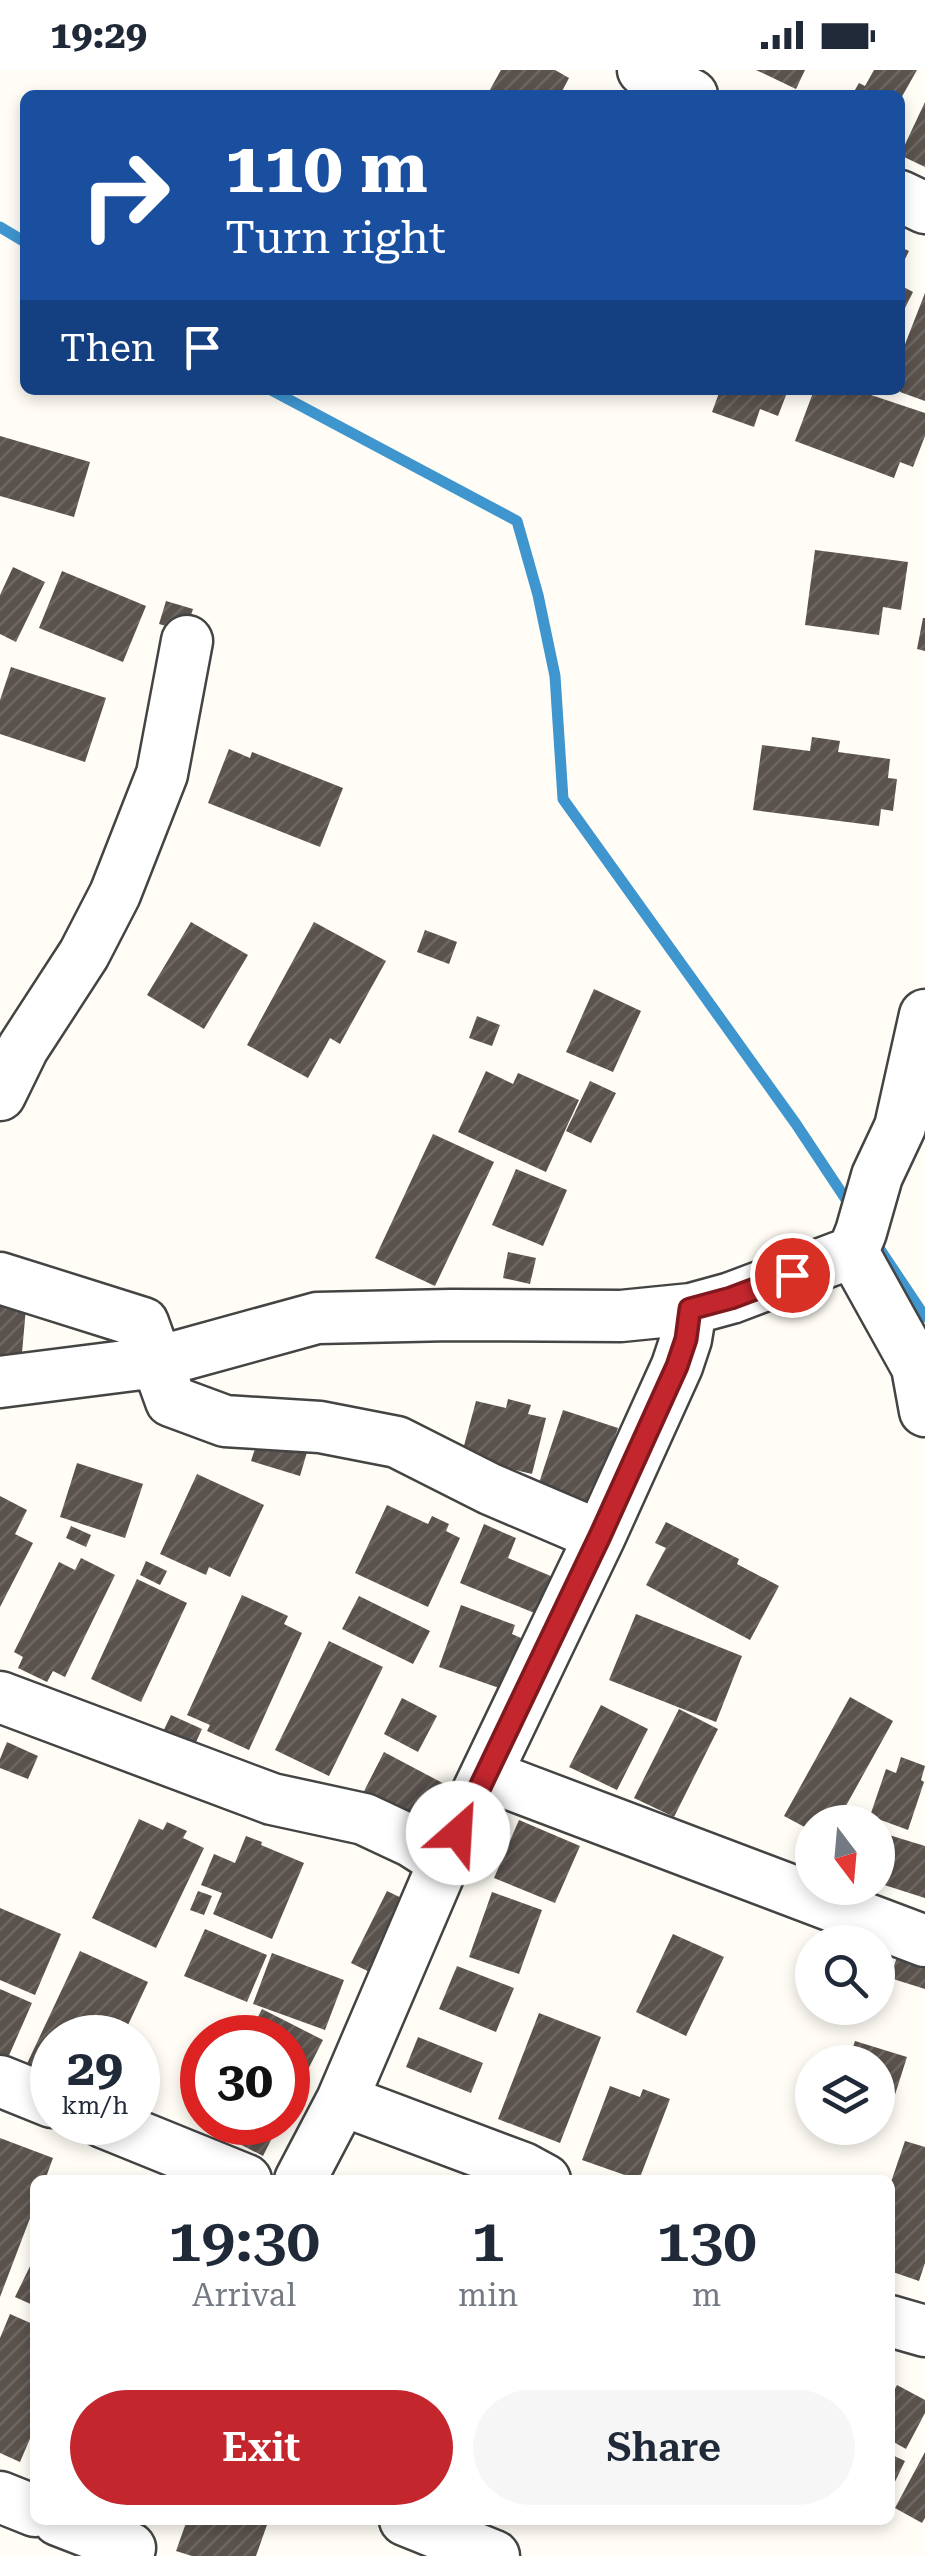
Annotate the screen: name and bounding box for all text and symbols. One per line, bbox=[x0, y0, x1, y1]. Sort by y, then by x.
text: 19:29 bbox=[50, 13, 147, 57]
text: 110 m bbox=[225, 127, 428, 209]
icon: right bbox=[60, 130, 190, 260]
text: Turn right bbox=[225, 211, 446, 264]
icon: arrive bbox=[175, 320, 230, 375]
text: Then bbox=[60, 326, 155, 370]
pin bbox=[750, 1233, 835, 1318]
icon: arrive bbox=[765, 1248, 820, 1303]
position arrow bbox=[406, 1781, 510, 1885]
north arrow bbox=[795, 1805, 895, 1905]
map controls bbox=[795, 1805, 895, 2145]
button: search bbox=[795, 1925, 895, 2025]
speed limit sign: 30 bbox=[180, 2015, 310, 2145]
text: 29 bbox=[67, 2039, 123, 2097]
button: layers bbox=[795, 2045, 895, 2145]
text: km/h bbox=[62, 2091, 128, 2120]
text: 19:30 bbox=[168, 2205, 320, 2276]
text: 1 bbox=[471, 2205, 505, 2276]
text: 130 bbox=[656, 2205, 757, 2276]
text: Arrival bbox=[192, 2276, 296, 2314]
text: min bbox=[458, 2276, 518, 2314]
text: m bbox=[692, 2276, 721, 2314]
button: Exit bbox=[70, 2390, 453, 2505]
button: Share bbox=[473, 2390, 855, 2505]

